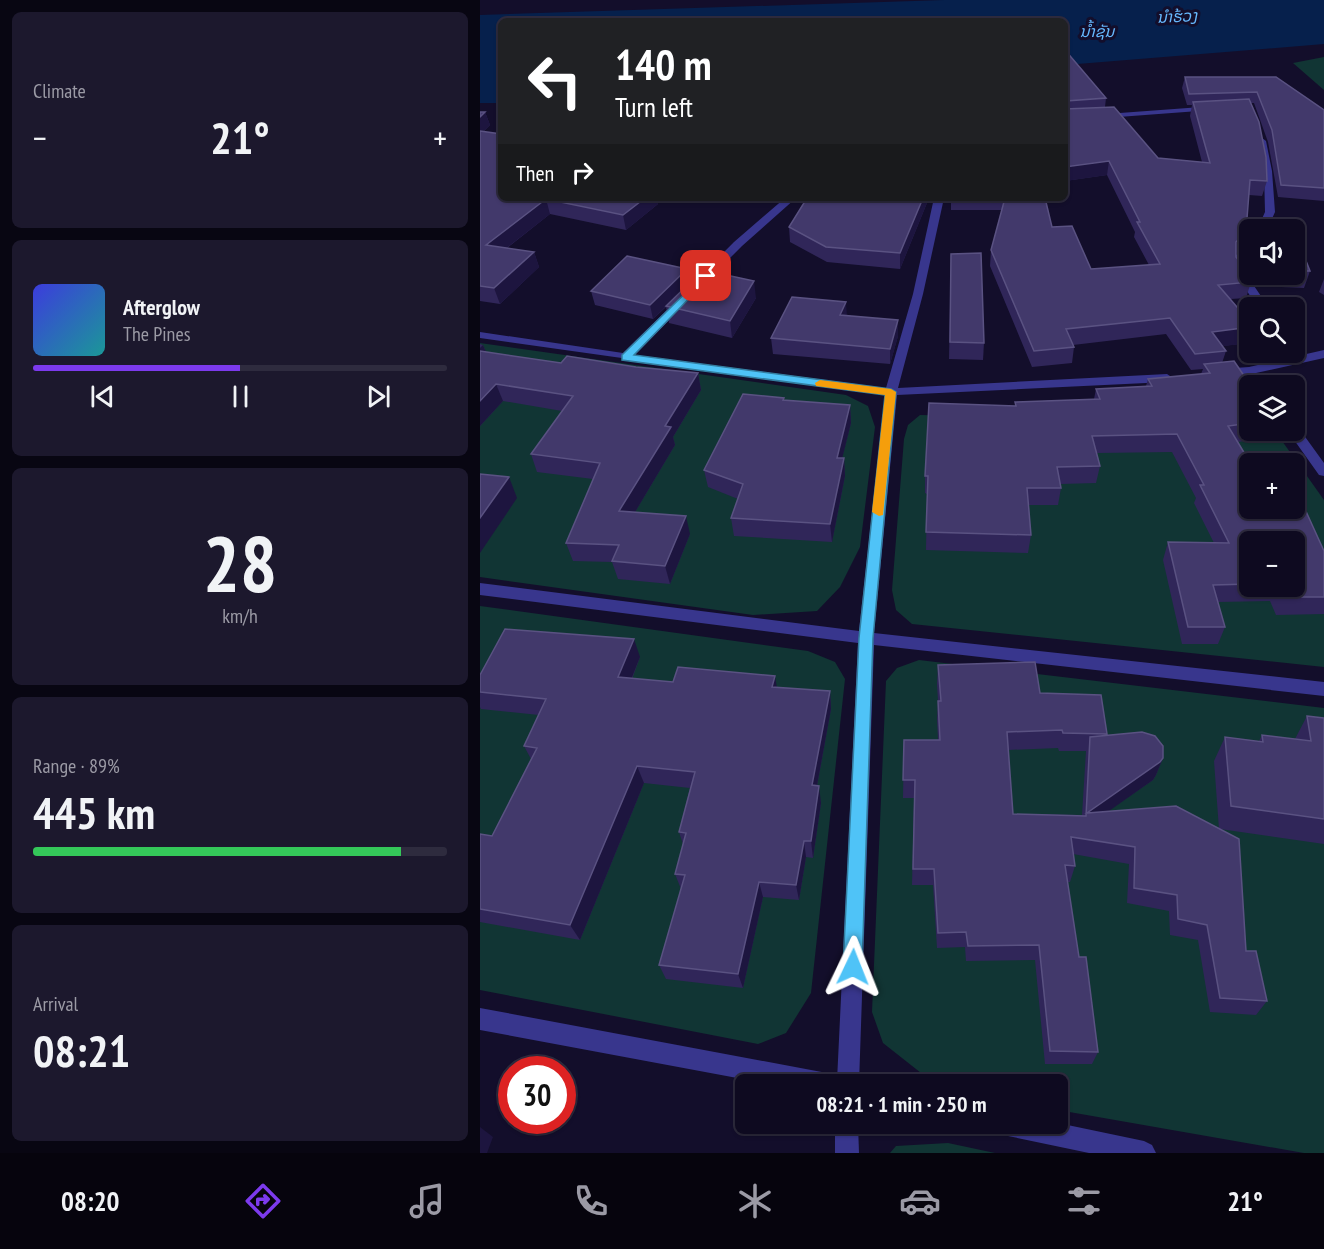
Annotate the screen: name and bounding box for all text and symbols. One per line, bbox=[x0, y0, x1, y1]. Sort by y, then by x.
water label: ນຳ້ຮວງ bbox=[1156, 5, 1199, 27]
water label: ນ້ຳຊັນ bbox=[1080, 19, 1116, 41]
text: 140 m bbox=[615, 37, 712, 92]
icon: left bbox=[516, 42, 594, 120]
text: Climate bbox=[33, 78, 86, 104]
text: Turn left bbox=[615, 90, 693, 124]
text: 21° bbox=[210, 108, 270, 166]
text: − bbox=[33, 116, 47, 159]
text: + bbox=[433, 116, 447, 159]
icon: right bbox=[566, 156, 599, 189]
text: Then bbox=[516, 159, 554, 187]
map controls bbox=[1239, 219, 1305, 597]
button: sound bbox=[1239, 219, 1305, 285]
pin bbox=[680, 250, 731, 301]
icon: arrive bbox=[689, 259, 722, 292]
text: Afterglow bbox=[123, 293, 200, 321]
button: search bbox=[1239, 297, 1305, 363]
text: The Pines bbox=[123, 321, 190, 347]
button: layers bbox=[1239, 375, 1305, 441]
icon: previous bbox=[86, 380, 119, 413]
icon: pause bbox=[224, 380, 257, 413]
icon: next bbox=[362, 380, 395, 413]
button: + bbox=[1239, 453, 1305, 519]
text: 28 bbox=[203, 513, 277, 614]
button: − bbox=[1239, 531, 1305, 597]
text: km/h bbox=[222, 603, 258, 629]
text: Range · 89% bbox=[33, 753, 120, 779]
text: 445 km bbox=[33, 783, 155, 841]
position arrow bbox=[821, 935, 885, 999]
text: Arrival bbox=[33, 991, 78, 1017]
text: 08:21 bbox=[33, 1021, 130, 1079]
speed limit sign: 30 bbox=[498, 1056, 576, 1134]
text: 08:21 · 1 min · 250 m bbox=[816, 1090, 987, 1118]
icon: directions bbox=[242, 1180, 284, 1222]
icon: music bbox=[406, 1180, 448, 1222]
icon: phone bbox=[570, 1180, 612, 1222]
icon: climate bbox=[734, 1180, 776, 1222]
icon: car bbox=[899, 1180, 941, 1222]
icon: filters bbox=[1063, 1180, 1105, 1222]
text: 08:20 bbox=[61, 1184, 120, 1218]
text: 21° bbox=[1227, 1184, 1263, 1218]

